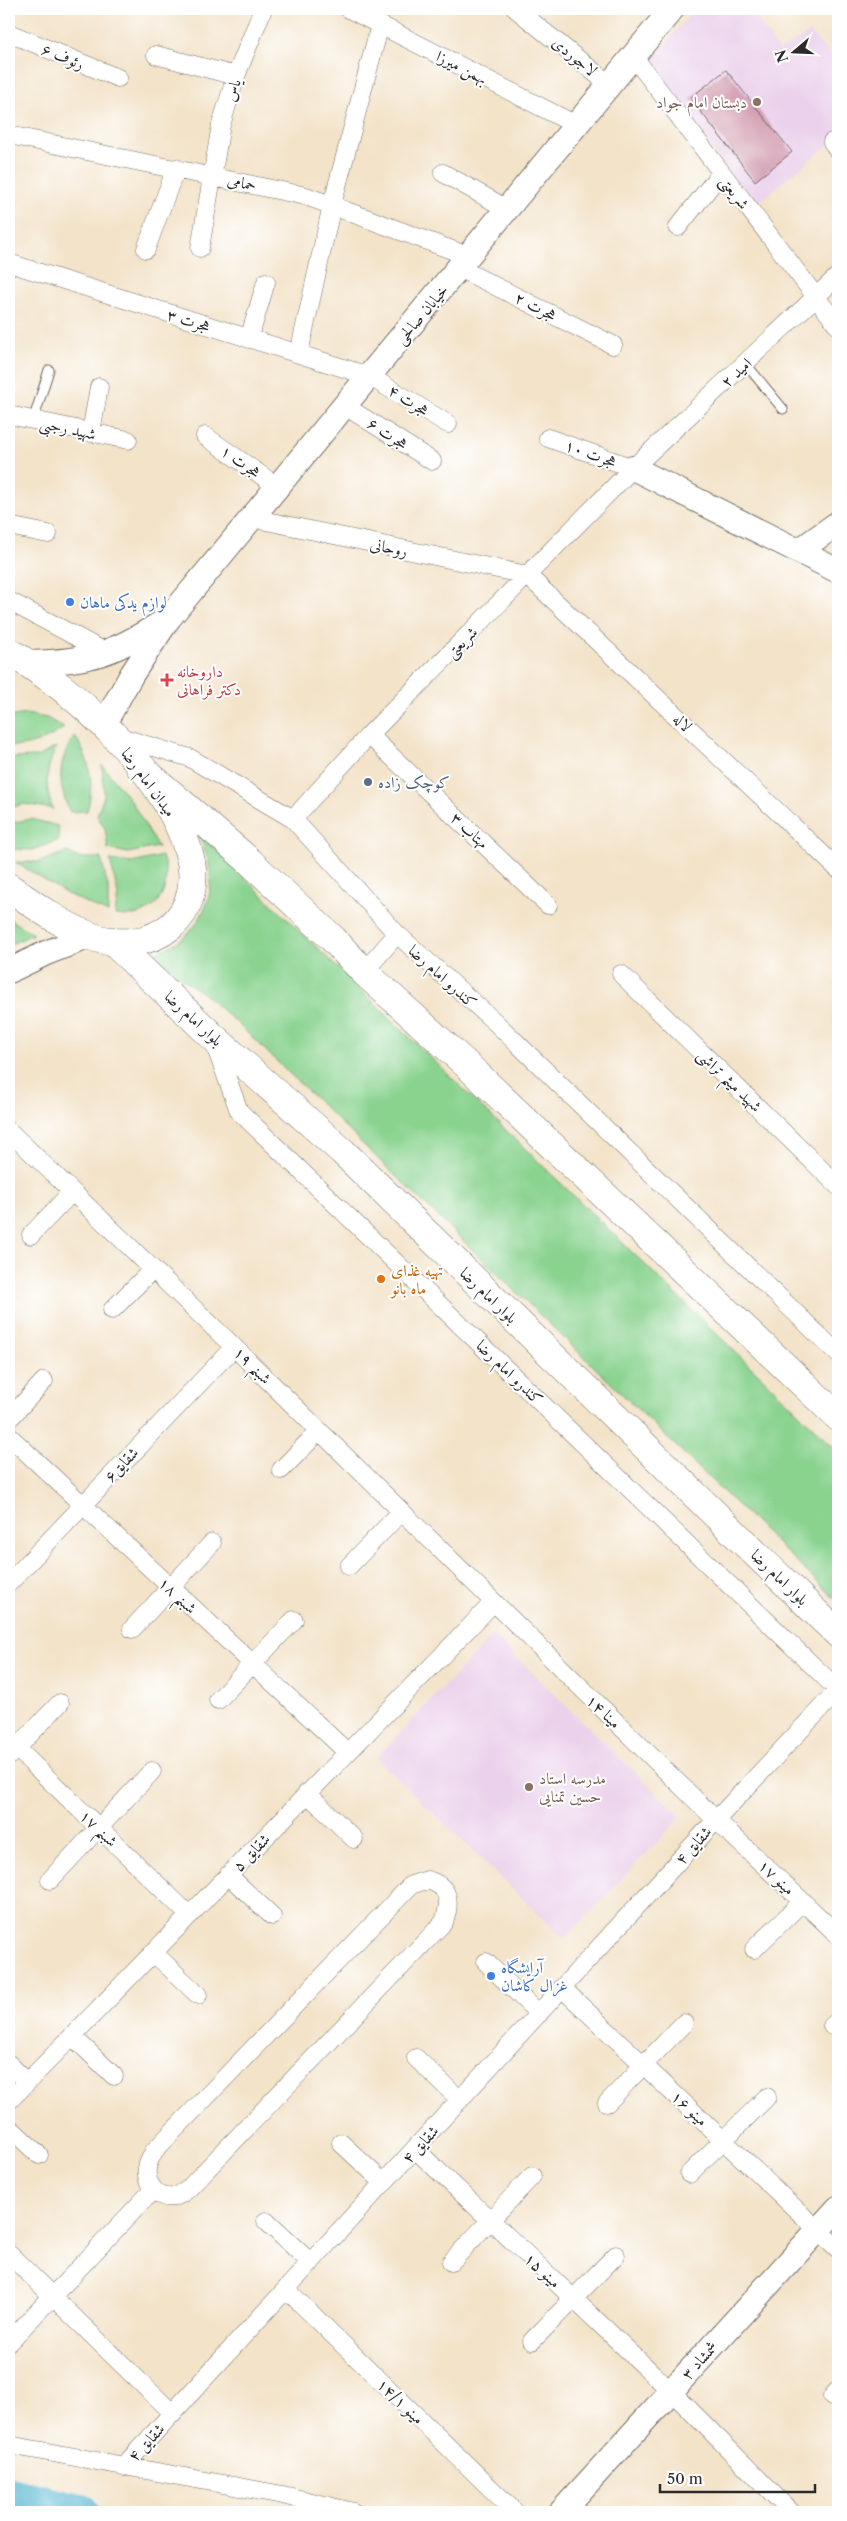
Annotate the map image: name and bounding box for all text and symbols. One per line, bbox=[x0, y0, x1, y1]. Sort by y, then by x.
north arrow bbox=[770, 28, 820, 78]
street label: لاجوردی bbox=[548, 32, 602, 81]
street label: رئوف ۶ bbox=[38, 38, 87, 74]
street label: بهمن میرزا bbox=[432, 46, 491, 90]
text: N bbox=[771, 48, 792, 65]
street label: یاس bbox=[219, 75, 246, 104]
place label: دبستان امام جواد bbox=[656, 92, 747, 117]
marker: دبستان امام جواد bbox=[751, 96, 763, 108]
street label: حمامی bbox=[226, 169, 258, 195]
street label: شریعتی bbox=[714, 171, 754, 214]
street label: خیابان صالحی bbox=[390, 280, 453, 349]
street label: هجرت ۲ bbox=[511, 287, 560, 326]
street label: هجرت ۳ bbox=[165, 304, 213, 337]
street label: امید ۲ bbox=[716, 353, 756, 391]
street label: هجرت ۴ bbox=[384, 380, 433, 421]
street label: شهید رجبی bbox=[37, 412, 98, 448]
street label: هجرت ۶ bbox=[363, 413, 412, 454]
street label: هجرت ۱۰ bbox=[562, 434, 620, 473]
street label: هجرت ۱ bbox=[217, 440, 265, 483]
street label: روحانی bbox=[368, 533, 410, 561]
place label: لوازم یدکی ماهان bbox=[80, 592, 167, 617]
marker: لوازم یدکی ماهان bbox=[64, 596, 76, 608]
street label: شریعتی bbox=[441, 622, 483, 664]
place label: داروخانه دکتر فراهانی bbox=[177, 661, 241, 700]
marker: داروخانه دکتر فراهانی bbox=[161, 674, 173, 686]
street label: لاله bbox=[669, 708, 697, 736]
street label: میدان امام رضا bbox=[113, 744, 181, 823]
place label: کوچک زاده bbox=[378, 772, 450, 793]
marker: کوچک زاده bbox=[362, 776, 374, 788]
street label: مهتاب ۳ bbox=[446, 808, 493, 853]
street label: کندرو امام رضا bbox=[401, 940, 481, 1016]
street label: بلوار امام رضا bbox=[157, 986, 227, 1054]
street label: شهید میثم تراشی bbox=[689, 1044, 767, 1121]
place label: تهیه غذای ماه بانو bbox=[389, 1260, 443, 1299]
street label: بلوار امام رضا bbox=[453, 1263, 522, 1331]
marker: تهیه غذای ماه بانو bbox=[375, 1273, 387, 1285]
street label: کندرو امام رضا bbox=[469, 1335, 548, 1412]
street label: شبنم ۱۹ bbox=[225, 1342, 276, 1393]
street label: شقایق۶ bbox=[100, 1442, 143, 1486]
street label: بلوار امام رضا bbox=[744, 1545, 813, 1613]
street label: شبنم ۱۸ bbox=[150, 1572, 201, 1623]
street label: مینا ۱۴ bbox=[582, 1690, 626, 1732]
place label: مدرسه استاد حسین تمنایی bbox=[539, 1768, 606, 1807]
marker: مدرسه استاد حسین تمنایی bbox=[523, 1781, 535, 1793]
street label: شبنم ۱۷ bbox=[71, 1805, 122, 1856]
street label: شقایق ۴ bbox=[670, 1822, 716, 1869]
street label: شقایق ۵ bbox=[228, 1829, 275, 1876]
street label: مینو ۱۷ bbox=[754, 1855, 799, 1900]
place label: آرایشگاه غزال کاشان bbox=[501, 1957, 568, 1997]
marker: آرایشگاه غزال کاشان bbox=[485, 1970, 497, 1982]
street label: مینو ۱۶ bbox=[667, 2086, 712, 2131]
street label: شقایق ۴ bbox=[397, 2121, 443, 2168]
street label: مینو ۱۵ bbox=[520, 2248, 565, 2293]
street label: شمشاد ۳ bbox=[677, 2337, 721, 2383]
street label: مینو ۱۴/۱ bbox=[373, 2374, 429, 2429]
street label: شقایق ۴ bbox=[123, 2419, 169, 2466]
scale bar bbox=[660, 2461, 814, 2493]
text: 50 m bbox=[667, 2469, 703, 2488]

